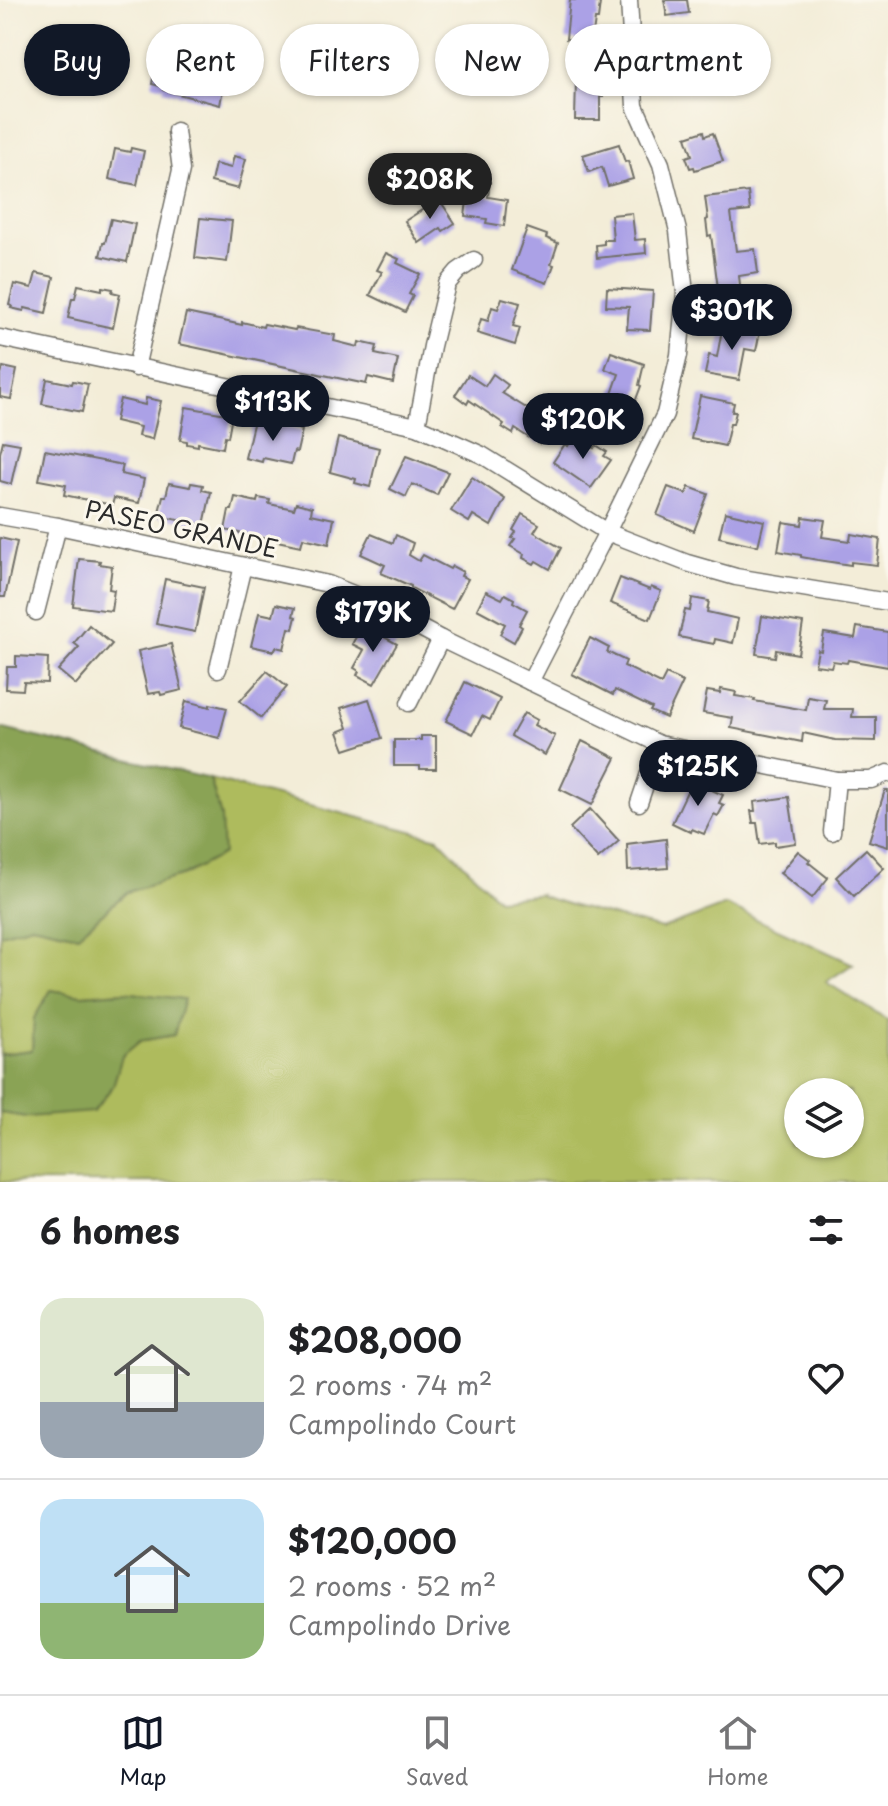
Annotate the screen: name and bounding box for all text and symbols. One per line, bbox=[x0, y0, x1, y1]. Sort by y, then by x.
chip: Buy bbox=[24, 24, 130, 96]
chip: Rent bbox=[146, 24, 264, 96]
chip: Filters bbox=[280, 24, 419, 96]
chip: New bbox=[435, 24, 549, 96]
chip: Apartment bbox=[565, 24, 771, 96]
pin: $208K bbox=[374, 153, 486, 221]
text: $208K bbox=[386, 159, 474, 198]
pin: $301K bbox=[676, 284, 788, 352]
text: $301K bbox=[690, 290, 774, 329]
pin: $113K bbox=[217, 375, 329, 443]
text: $113K bbox=[234, 381, 312, 420]
pin: $120K bbox=[527, 393, 639, 461]
text: $120K bbox=[541, 399, 625, 438]
street label: PASEO GRANDE bbox=[82, 490, 282, 566]
pin: $179K bbox=[317, 586, 429, 654]
text: $179K bbox=[334, 592, 412, 631]
pin: $125K bbox=[642, 740, 754, 808]
text: $125K bbox=[657, 746, 739, 785]
map controls bbox=[784, 1078, 864, 1158]
button: layers bbox=[784, 1078, 864, 1158]
text: 6 homes bbox=[40, 1204, 180, 1256]
icon: filters bbox=[804, 1208, 848, 1252]
text: $208,000 bbox=[288, 1313, 462, 1365]
icon: home bbox=[104, 1330, 200, 1426]
icon: heart bbox=[804, 1356, 848, 1400]
text: 2 rooms · 74 m² bbox=[288, 1365, 492, 1404]
text: Campolindo Court bbox=[288, 1404, 516, 1443]
text: $120,000 bbox=[288, 1514, 457, 1566]
icon: home bbox=[104, 1531, 200, 1627]
icon: heart bbox=[804, 1557, 848, 1601]
text: 2 rooms · 52 m² bbox=[288, 1566, 496, 1605]
text: Campolindo Drive bbox=[288, 1605, 511, 1644]
tab: Map bbox=[120, 1711, 167, 1792]
tab: Saved bbox=[406, 1711, 468, 1792]
tab: Home bbox=[707, 1711, 768, 1792]

